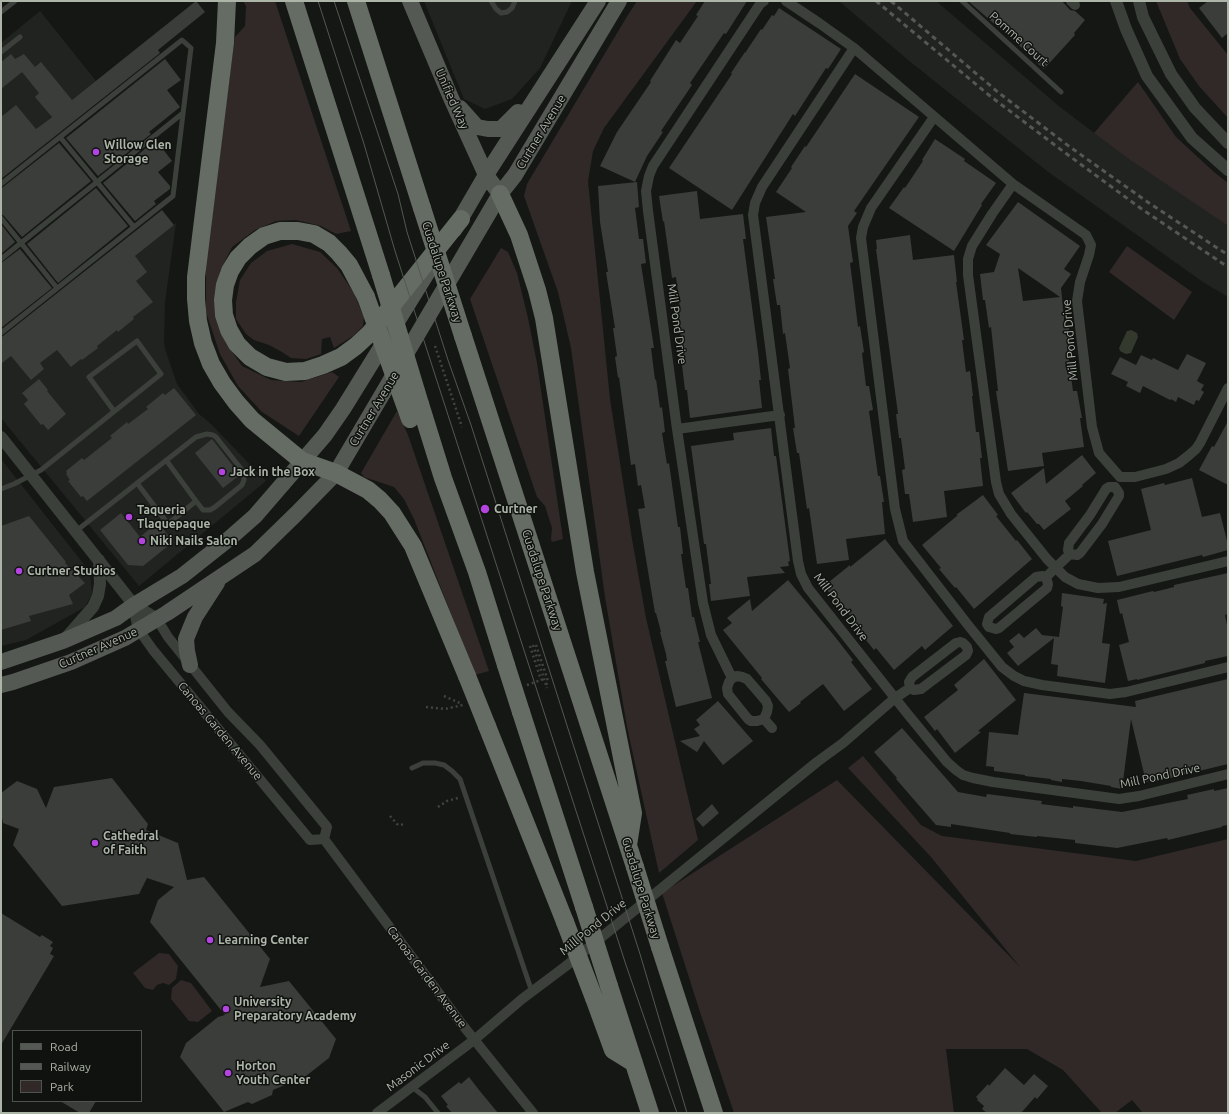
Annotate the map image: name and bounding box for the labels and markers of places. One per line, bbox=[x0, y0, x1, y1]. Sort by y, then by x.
place label: Willow Glen Storage bbox=[104, 138, 172, 166]
marker: Willow Glen Storage bbox=[91, 147, 101, 157]
place label: Jack in the Box bbox=[230, 465, 315, 479]
marker: Jack in the Box bbox=[217, 467, 227, 477]
place label: Curtner bbox=[494, 502, 538, 516]
place label: Taqueria Tlaquepaque bbox=[137, 503, 210, 531]
marker: Curtner bbox=[479, 503, 491, 515]
marker: Taqueria Tlaquepaque bbox=[124, 512, 134, 522]
place label: Niki Nails Salon bbox=[150, 534, 237, 548]
marker: Niki Nails Salon bbox=[137, 536, 147, 546]
place label: Curtner Studios bbox=[27, 564, 116, 578]
marker: Curtner Studios bbox=[14, 566, 24, 576]
place label: Cathedral of Faith bbox=[103, 829, 159, 857]
marker: Cathedral of Faith bbox=[90, 838, 100, 848]
place label: Learning Center bbox=[218, 933, 309, 947]
marker: Learning Center bbox=[205, 935, 215, 945]
place label: University Preparatory Academy bbox=[234, 995, 356, 1023]
marker: University Preparatory Academy bbox=[221, 1004, 231, 1014]
place label: Horton Youth Center bbox=[236, 1059, 310, 1087]
marker: Horton Youth Center bbox=[223, 1068, 233, 1078]

